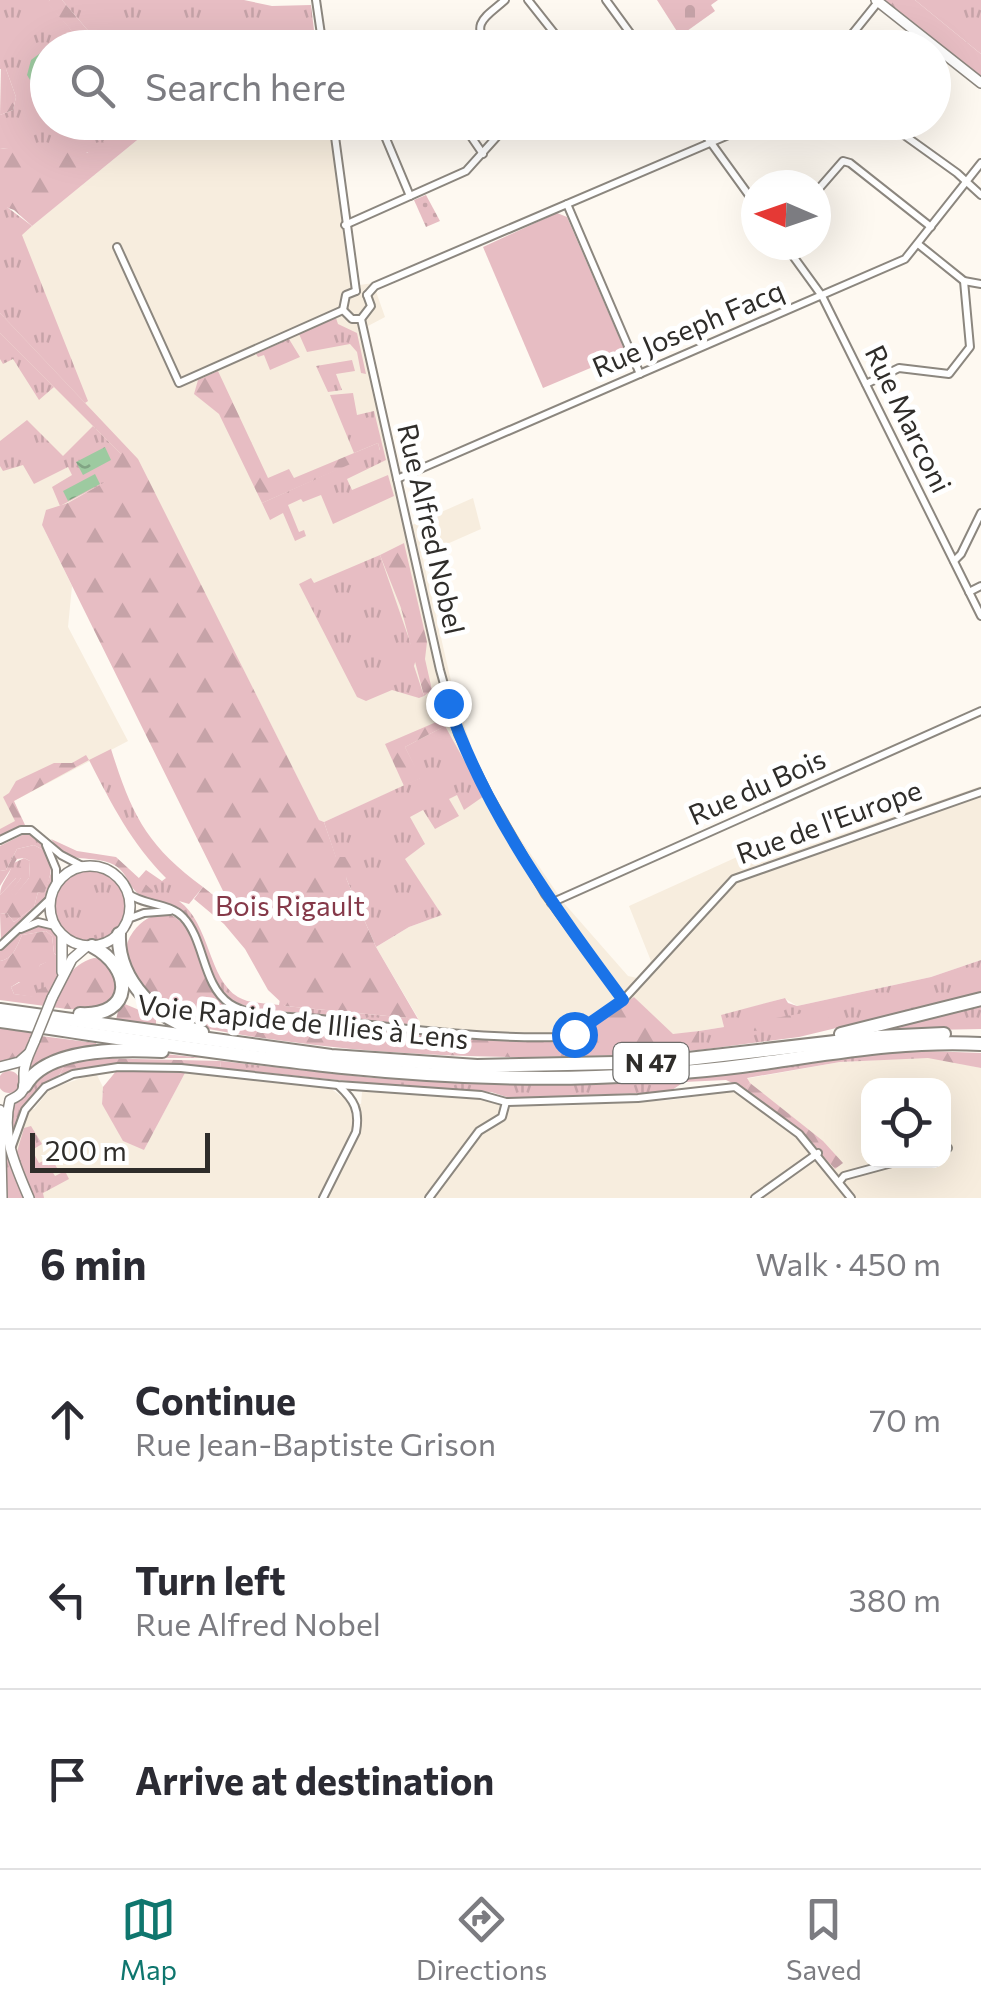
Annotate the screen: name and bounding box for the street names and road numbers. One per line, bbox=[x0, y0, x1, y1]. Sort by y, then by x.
street label: Rue Joseph Facq bbox=[587, 272, 789, 384]
street label: Rue Marconi bbox=[859, 339, 959, 498]
street label: Rue Alfred Nobel bbox=[391, 420, 473, 637]
street label: Rue du Bois bbox=[683, 741, 830, 831]
street label: Rue de l'Europe bbox=[731, 772, 926, 870]
street label: Voie Rapide de Illies à Lens bbox=[136, 987, 470, 1055]
road number: N 47 bbox=[614, 1043, 688, 1083]

